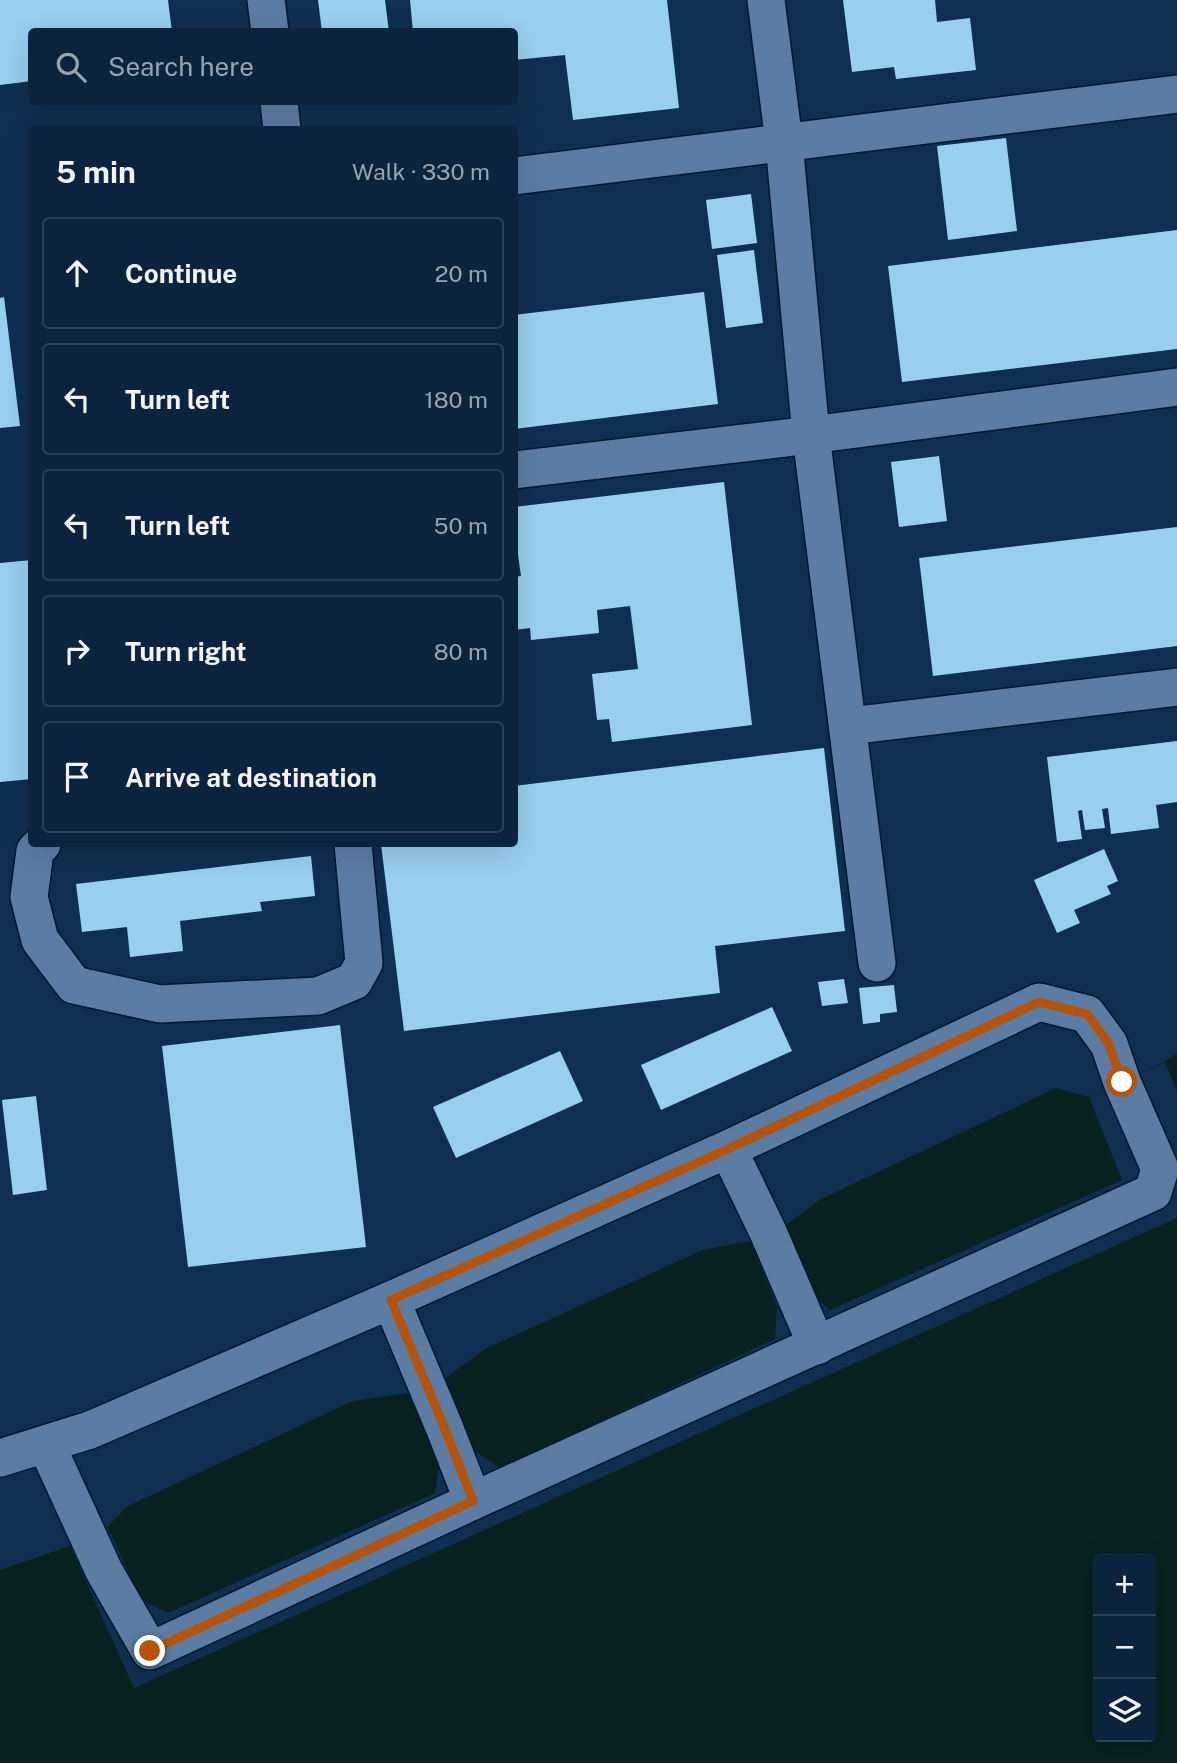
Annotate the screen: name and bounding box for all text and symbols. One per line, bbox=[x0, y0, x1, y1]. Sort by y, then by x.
search box bbox=[28, 28, 518, 105]
icon: search bbox=[52, 48, 90, 86]
text: Search here bbox=[108, 51, 254, 82]
text: 5 min bbox=[56, 154, 136, 190]
text: Walk · 330 m bbox=[352, 158, 490, 185]
icon: ahead bbox=[58, 254, 96, 292]
text: Continue bbox=[125, 258, 237, 289]
text: 20 m bbox=[435, 260, 488, 287]
icon: left bbox=[58, 380, 96, 418]
text: Turn left bbox=[125, 384, 230, 415]
text: 180 m bbox=[424, 386, 488, 413]
icon: left bbox=[58, 506, 96, 544]
text: Turn left bbox=[125, 510, 230, 541]
text: 50 m bbox=[434, 512, 488, 539]
icon: right bbox=[58, 632, 96, 670]
text: Turn right bbox=[125, 636, 247, 667]
text: 80 m bbox=[434, 638, 488, 665]
icon: arrive bbox=[58, 758, 96, 796]
text: Arrive at destination bbox=[125, 762, 377, 793]
route start bbox=[1106, 1066, 1137, 1097]
map controls bbox=[1093, 1553, 1156, 1742]
button: + bbox=[1093, 1553, 1156, 1616]
button: − bbox=[1093, 1616, 1156, 1679]
route end bbox=[134, 1635, 165, 1666]
button: layers bbox=[1093, 1679, 1156, 1742]

